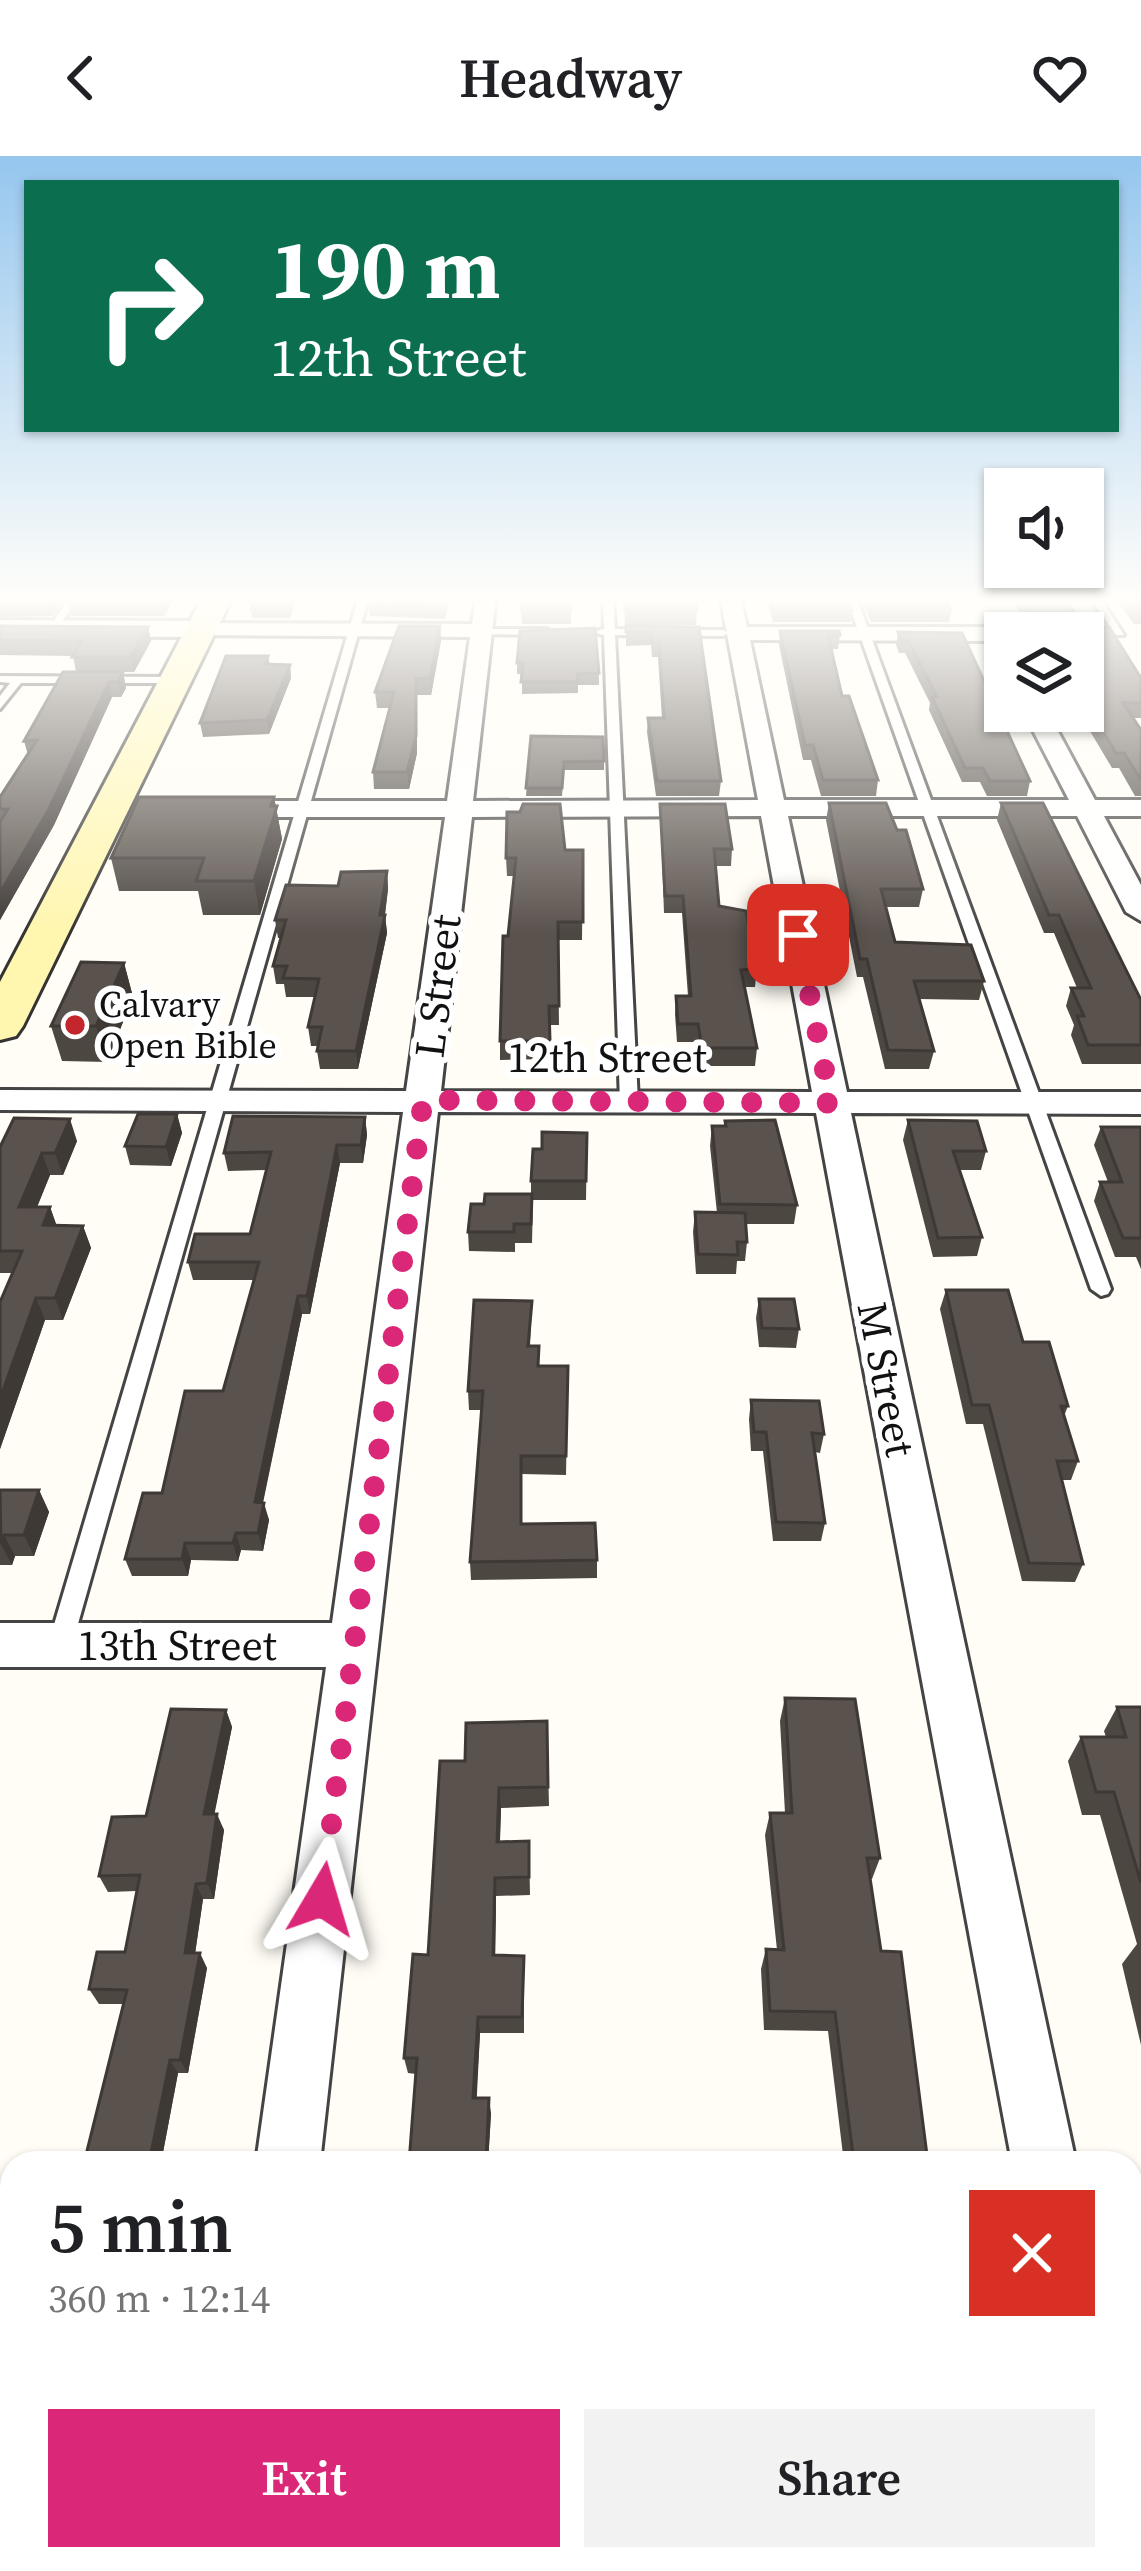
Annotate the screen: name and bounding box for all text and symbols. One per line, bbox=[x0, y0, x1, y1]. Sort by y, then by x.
text: Headway bbox=[459, 41, 682, 115]
icon: back bbox=[48, 45, 114, 111]
icon: heart bbox=[1027, 45, 1093, 111]
text: 190 m bbox=[270, 211, 501, 326]
icon: right bbox=[72, 228, 228, 384]
text: 12th Street bbox=[270, 320, 526, 394]
map controls bbox=[984, 468, 1104, 732]
button: sound bbox=[984, 468, 1104, 588]
button: layers bbox=[984, 612, 1104, 732]
pin bbox=[747, 884, 849, 986]
icon: arrive bbox=[765, 902, 831, 968]
street label: L Street bbox=[399, 911, 475, 1061]
place label: Calvary Open Bible bbox=[99, 980, 277, 1070]
marker: Calvary Open Bible bbox=[62, 1012, 88, 1038]
street label: 12th Street bbox=[507, 1028, 707, 1086]
street label: M Street bbox=[844, 1297, 930, 1462]
street label: 13th Street bbox=[77, 1616, 277, 1674]
position arrow bbox=[259, 1836, 385, 1962]
text: 5 min bbox=[48, 2177, 233, 2276]
button: close bbox=[969, 2190, 1095, 2316]
text: 360 m · 12:14 bbox=[48, 2272, 270, 2325]
button: Exit bbox=[48, 2409, 560, 2547]
button: Share bbox=[584, 2409, 1095, 2547]

